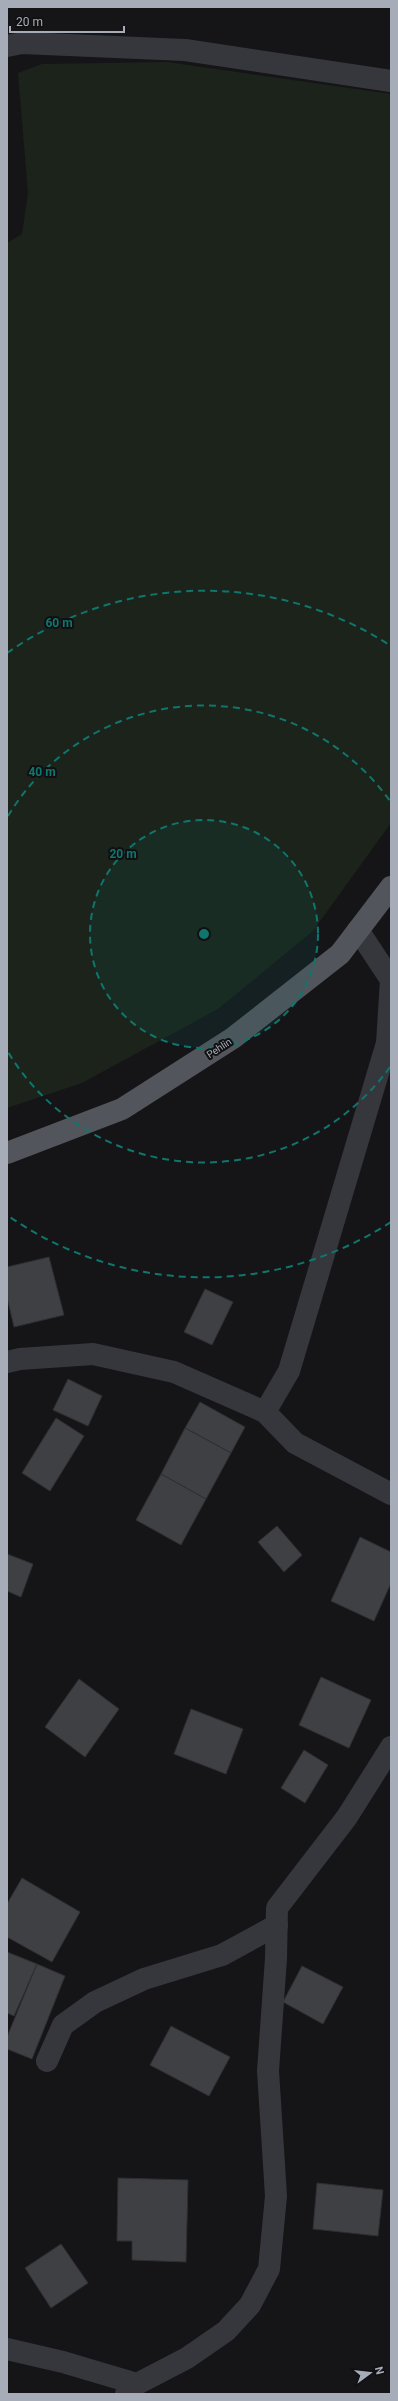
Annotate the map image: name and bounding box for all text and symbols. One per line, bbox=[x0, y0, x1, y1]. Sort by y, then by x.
scale bar bbox=[10, 8, 124, 34]
text: 20 m bbox=[16, 15, 43, 29]
text: 60 m bbox=[45, 616, 73, 630]
text: 40 m bbox=[28, 765, 56, 779]
text: 20 m bbox=[109, 847, 137, 861]
centre of rings bbox=[197, 927, 211, 941]
street label: Pehlin bbox=[204, 1036, 234, 1060]
north arrow bbox=[350, 2353, 390, 2393]
text: N bbox=[372, 2365, 387, 2376]

